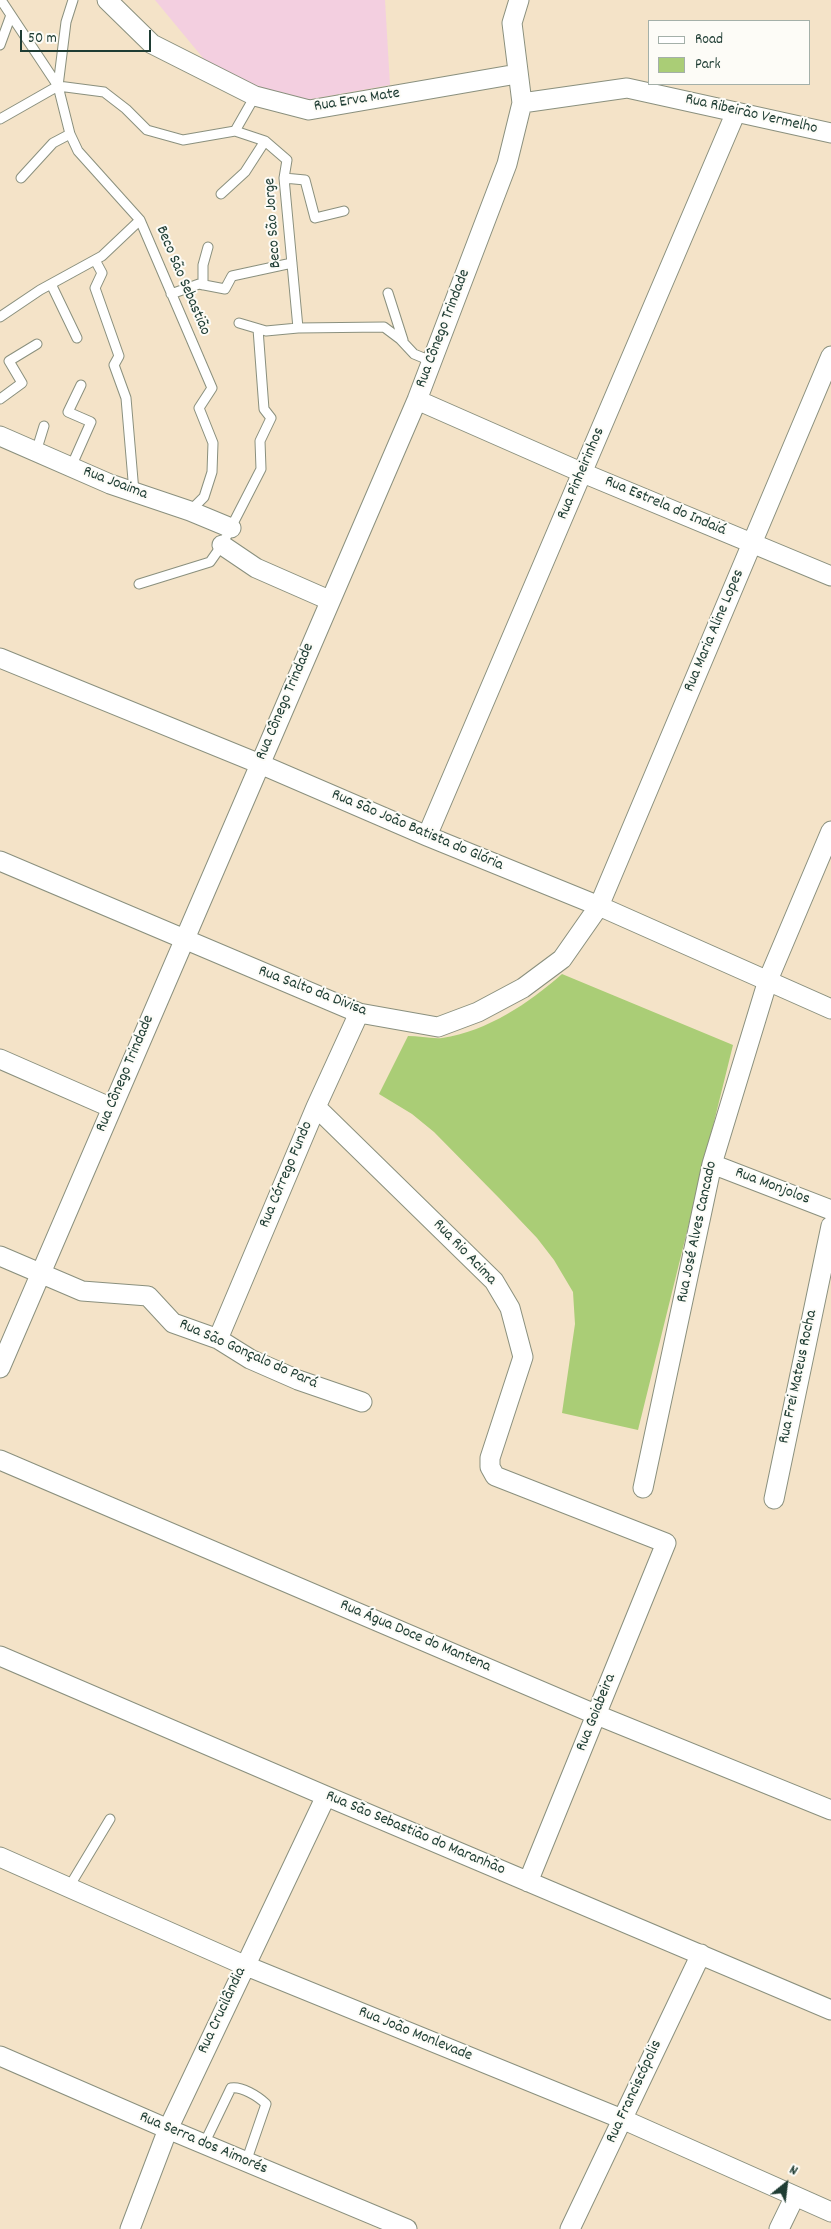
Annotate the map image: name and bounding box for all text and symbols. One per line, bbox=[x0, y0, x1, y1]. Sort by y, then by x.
scale bar bbox=[22, 20, 154, 52]
legend bbox=[648, 20, 811, 85]
text: 50 m bbox=[28, 28, 57, 50]
text: Road bbox=[695, 29, 723, 51]
text: Park bbox=[695, 54, 721, 76]
street label: Rua Erva Mate bbox=[313, 85, 401, 117]
street label: Rua Ribeirão Vermelho bbox=[683, 90, 819, 140]
street label: Beco São Jorge bbox=[261, 177, 287, 269]
street label: Beco São Sebastião bbox=[150, 223, 214, 339]
street label: Rua Cônego Trindade bbox=[413, 267, 475, 391]
street label: Rua Pinheirinhos bbox=[554, 425, 610, 523]
street label: Rua Joaima bbox=[80, 463, 150, 505]
street label: Rua Estrela do Indaiá bbox=[601, 473, 729, 541]
street label: Rua Maria Aline Lopes bbox=[681, 567, 749, 695]
street label: Rua Cônego Trindade bbox=[253, 641, 319, 763]
street label: Rua São João Batista do Glória bbox=[328, 786, 506, 876]
street label: Rua Salto da Divisa bbox=[255, 963, 369, 1021]
street label: Rua Cônego Trindade bbox=[93, 1013, 159, 1135]
street label: Rua Córrego Fundo bbox=[256, 1119, 318, 1231]
street label: Rua José Alves Cancado bbox=[674, 1160, 722, 1304]
street label: Rua Monjolos bbox=[732, 1164, 812, 1210]
street label: Rua Rio Acima bbox=[428, 1216, 500, 1290]
street label: Rua Frei Mateus Rocha bbox=[775, 1309, 823, 1445]
street label: Rua São Gonçalo do Pará bbox=[176, 1316, 320, 1394]
street label: Rua Água Doce do Mantena bbox=[337, 1596, 493, 1678]
street label: Rua Goiabeira bbox=[573, 1671, 621, 1755]
street label: Rua São Sebastião do Maranhão bbox=[322, 1787, 508, 1881]
street label: Rua Crucilândia bbox=[195, 1965, 251, 2057]
street label: Rua João Monlevade bbox=[355, 2003, 475, 2067]
street label: Rua Franciscópolis bbox=[603, 2037, 667, 2147]
street label: Rua Serra dos Aimorés bbox=[136, 2108, 270, 2180]
north arrow bbox=[761, 2159, 811, 2209]
text: N bbox=[785, 2160, 801, 2181]

